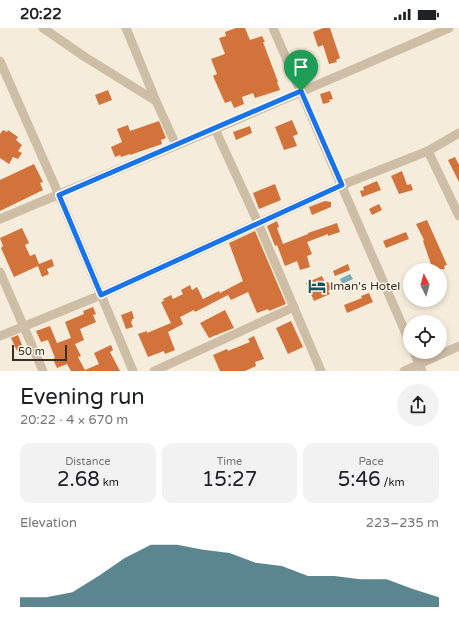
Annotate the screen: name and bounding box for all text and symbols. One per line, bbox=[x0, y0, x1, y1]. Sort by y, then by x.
text: 20:22 bbox=[20, 5, 62, 23]
pin bbox=[284, 50, 318, 91]
icon: arrive bbox=[290, 56, 312, 78]
north arrow bbox=[403, 263, 447, 307]
map controls bbox=[403, 263, 447, 359]
hotel icon: Iman's Hotel bbox=[307, 276, 327, 296]
place label: Iman's Hotel bbox=[330, 279, 400, 293]
button: locate bbox=[403, 315, 447, 359]
scale bar bbox=[12, 343, 67, 362]
text: 50 m bbox=[18, 345, 45, 358]
text: Evening run bbox=[20, 384, 145, 410]
button: share bbox=[397, 384, 439, 426]
text: 20:22 · 4 × 670 m bbox=[20, 412, 128, 428]
text: Distance bbox=[65, 455, 110, 468]
text: Time bbox=[217, 455, 242, 468]
text: Pace bbox=[358, 455, 384, 468]
text: 2.68 bbox=[57, 468, 100, 492]
text: 15:27 bbox=[202, 468, 257, 492]
text: 5:46 bbox=[338, 468, 381, 492]
text: km bbox=[100, 476, 119, 489]
text: /km bbox=[381, 476, 405, 489]
text: Elevation bbox=[20, 515, 77, 531]
text: 223–235 m bbox=[366, 515, 439, 531]

